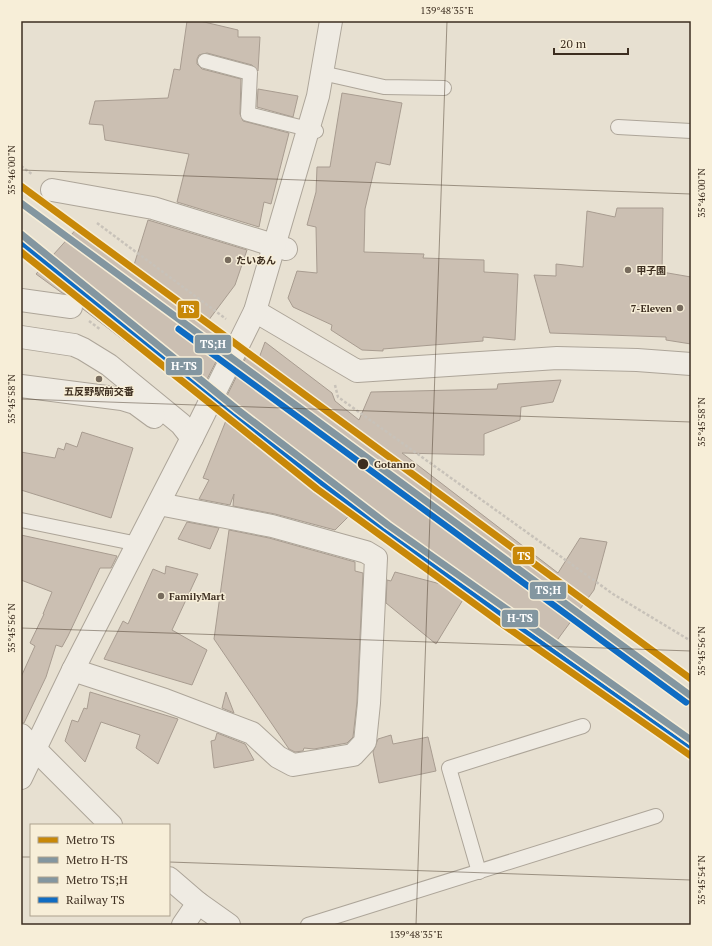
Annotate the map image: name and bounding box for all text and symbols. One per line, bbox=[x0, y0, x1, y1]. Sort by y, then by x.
text: 139°48'35"E bbox=[420, 4, 474, 17]
scale bar bbox=[554, 30, 628, 56]
text: 20 m bbox=[560, 36, 587, 51]
text: 35°46'00"N bbox=[5, 145, 18, 195]
text: 35°46'00"N bbox=[695, 168, 708, 218]
place label: たいあん bbox=[236, 254, 276, 267]
marker: たいあん bbox=[223, 255, 233, 265]
place label: 甲子園 bbox=[636, 264, 666, 277]
marker: 甲子園 bbox=[623, 265, 633, 275]
line badge: TS bbox=[177, 300, 200, 319]
text: TS bbox=[181, 302, 195, 316]
place label: 7-Eleven bbox=[631, 302, 673, 315]
marker: 7-Eleven bbox=[675, 303, 685, 313]
line badge: TS;H bbox=[194, 334, 232, 354]
text: TS;H bbox=[200, 337, 226, 351]
line badge: H-TS bbox=[165, 357, 203, 376]
text: H-TS bbox=[171, 359, 197, 373]
text: 35°45'58"N bbox=[5, 374, 18, 424]
marker: 五反野駅前交番 bbox=[94, 374, 104, 384]
place label: 五反野駅前交番 bbox=[64, 385, 134, 398]
text: 35°45'58"N bbox=[695, 397, 708, 447]
marker: Gotanno bbox=[356, 457, 370, 471]
place label: Gotanno bbox=[374, 458, 415, 471]
line badge: TS bbox=[512, 546, 535, 565]
text: TS bbox=[517, 549, 531, 563]
line badge: TS;H bbox=[529, 581, 567, 600]
text: TS;H bbox=[535, 583, 561, 597]
place label: FamilyMart bbox=[169, 590, 225, 603]
marker: FamilyMart bbox=[156, 591, 166, 601]
text: 35°45'56"N bbox=[5, 603, 18, 653]
line badge: H-TS bbox=[501, 609, 539, 628]
text: H-TS bbox=[507, 611, 533, 625]
text: 35°45'56"N bbox=[695, 626, 708, 676]
legend bbox=[30, 824, 170, 916]
text: Metro TS bbox=[66, 832, 115, 847]
text: Metro H-TS bbox=[66, 852, 128, 867]
text: 35°45'54"N bbox=[695, 855, 708, 905]
text: Metro TS;H bbox=[66, 872, 128, 887]
text: Railway TS bbox=[66, 892, 125, 907]
text: 139°48'35"E bbox=[389, 928, 443, 941]

